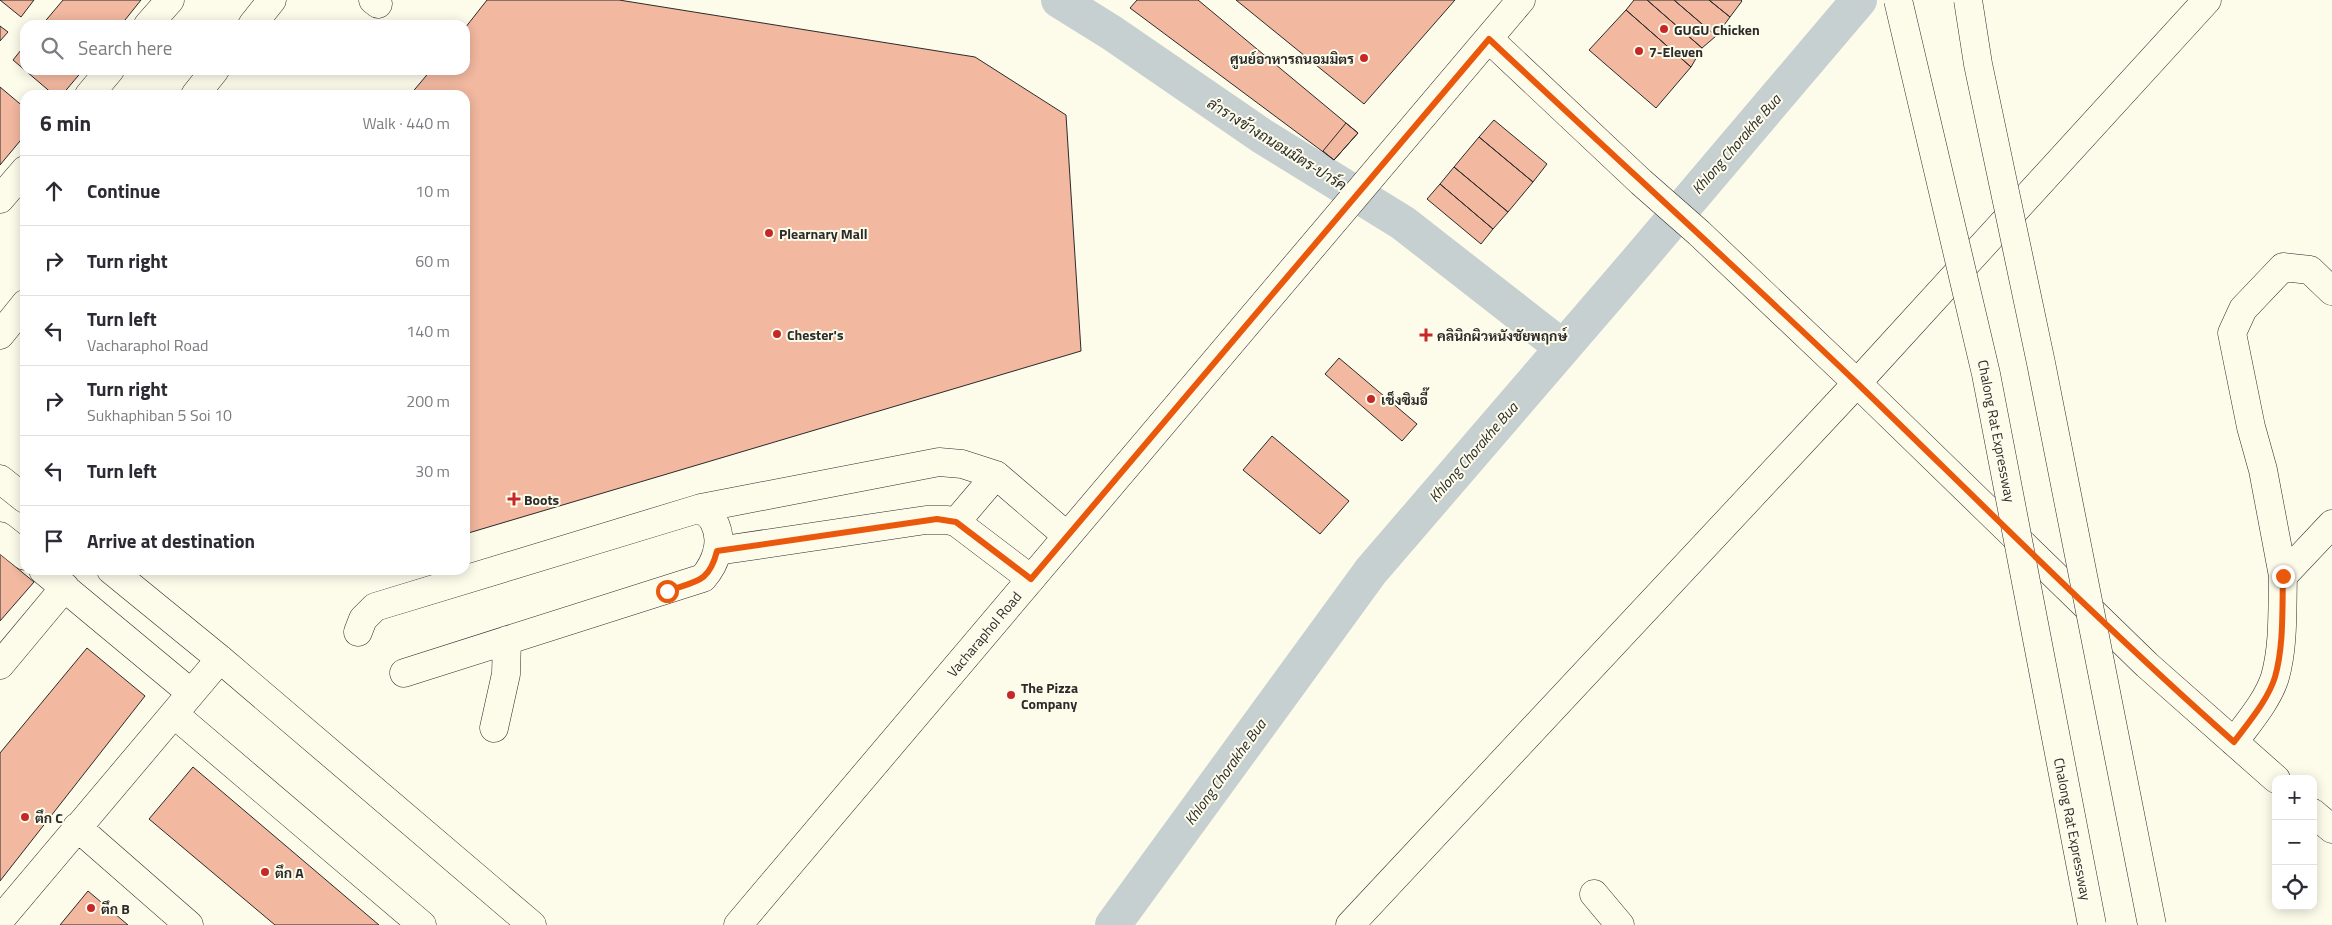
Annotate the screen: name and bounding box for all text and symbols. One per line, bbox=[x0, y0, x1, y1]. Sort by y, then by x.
place label: GUGU Chicken bbox=[1674, 19, 1760, 40]
search box bbox=[20, 20, 470, 75]
marker: GUGU Chicken bbox=[1658, 23, 1670, 35]
text: Search here bbox=[78, 33, 172, 62]
icon: search bbox=[38, 34, 66, 62]
place label: 7-Eleven bbox=[1649, 41, 1703, 62]
marker: 7-Eleven bbox=[1633, 45, 1645, 57]
place label: ศูนย์อาหารถนอมมิตร bbox=[1230, 48, 1354, 70]
marker: ศูนย์อาหารถนอมมิตร bbox=[1358, 52, 1370, 64]
water label: Khlong Chorakhe Bua bbox=[1686, 88, 1787, 199]
water label: ลำรางข้างถนอมมิตร-ปาร์ค bbox=[1203, 92, 1351, 196]
text: 6 min bbox=[40, 107, 91, 139]
text: Walk · 440 m bbox=[362, 111, 450, 135]
text: Continue bbox=[87, 176, 160, 205]
icon: ahead bbox=[40, 177, 68, 205]
text: 10 m bbox=[415, 179, 450, 203]
place label: Plearnary Mall bbox=[779, 223, 867, 244]
marker: Plearnary Mall bbox=[763, 227, 775, 239]
text: Turn right bbox=[87, 246, 168, 275]
icon: right bbox=[40, 247, 68, 275]
text: 60 m bbox=[415, 249, 450, 273]
text: Turn left bbox=[87, 304, 157, 333]
icon: left bbox=[40, 317, 68, 345]
text: 140 m bbox=[406, 319, 450, 343]
place label: Chester's bbox=[787, 324, 844, 345]
place label: คลินิกผิวหนังชัยพฤกษ์ bbox=[1437, 325, 1568, 346]
marker: Chester's bbox=[771, 328, 783, 340]
marker: คลินิกผิวหนังชัยพฤกษ์ bbox=[1419, 328, 1433, 342]
text: Vacharaphol Road bbox=[87, 333, 208, 357]
street label: Chalong Rat Expressway bbox=[1973, 358, 2021, 504]
text: Turn right bbox=[87, 374, 168, 403]
icon: right bbox=[40, 387, 68, 415]
place label: เช็งซิมอี๊ bbox=[1381, 387, 1430, 410]
text: 200 m bbox=[406, 389, 450, 413]
marker: เช็งซิมอี๊ bbox=[1365, 393, 1377, 405]
water label: Khlong Chorakhe Bua bbox=[1423, 396, 1524, 507]
text: Sukhaphiban 5 Soi 10 bbox=[87, 403, 232, 427]
text: Turn left bbox=[87, 456, 157, 485]
icon: left bbox=[40, 457, 68, 485]
text: 30 m bbox=[415, 459, 450, 483]
place label: Boots bbox=[524, 489, 560, 510]
marker: Boots bbox=[508, 493, 520, 505]
text: Arrive at destination bbox=[87, 526, 255, 555]
icon: arrive bbox=[40, 527, 68, 555]
route end bbox=[2272, 565, 2295, 588]
route start bbox=[656, 580, 679, 603]
street label: Vacharaphol Road bbox=[942, 587, 1026, 681]
place label: The Pizza Company bbox=[1021, 677, 1078, 714]
marker: The Pizza Company bbox=[1005, 689, 1017, 701]
water label: Khlong Chorakhe Bua bbox=[1179, 713, 1272, 830]
street label: Chalong Rat Expressway bbox=[2049, 756, 2097, 902]
map controls bbox=[2272, 775, 2317, 910]
button: + bbox=[2272, 775, 2317, 820]
place label: ตึก C bbox=[35, 807, 63, 828]
marker: ตึก C bbox=[19, 811, 31, 823]
button: − bbox=[2272, 820, 2317, 865]
place label: ตึก A bbox=[275, 862, 304, 883]
button: locate bbox=[2272, 865, 2317, 910]
marker: ตึก A bbox=[259, 866, 271, 878]
place label: ตึก B bbox=[101, 898, 130, 919]
marker: ตึก B bbox=[85, 902, 97, 914]

